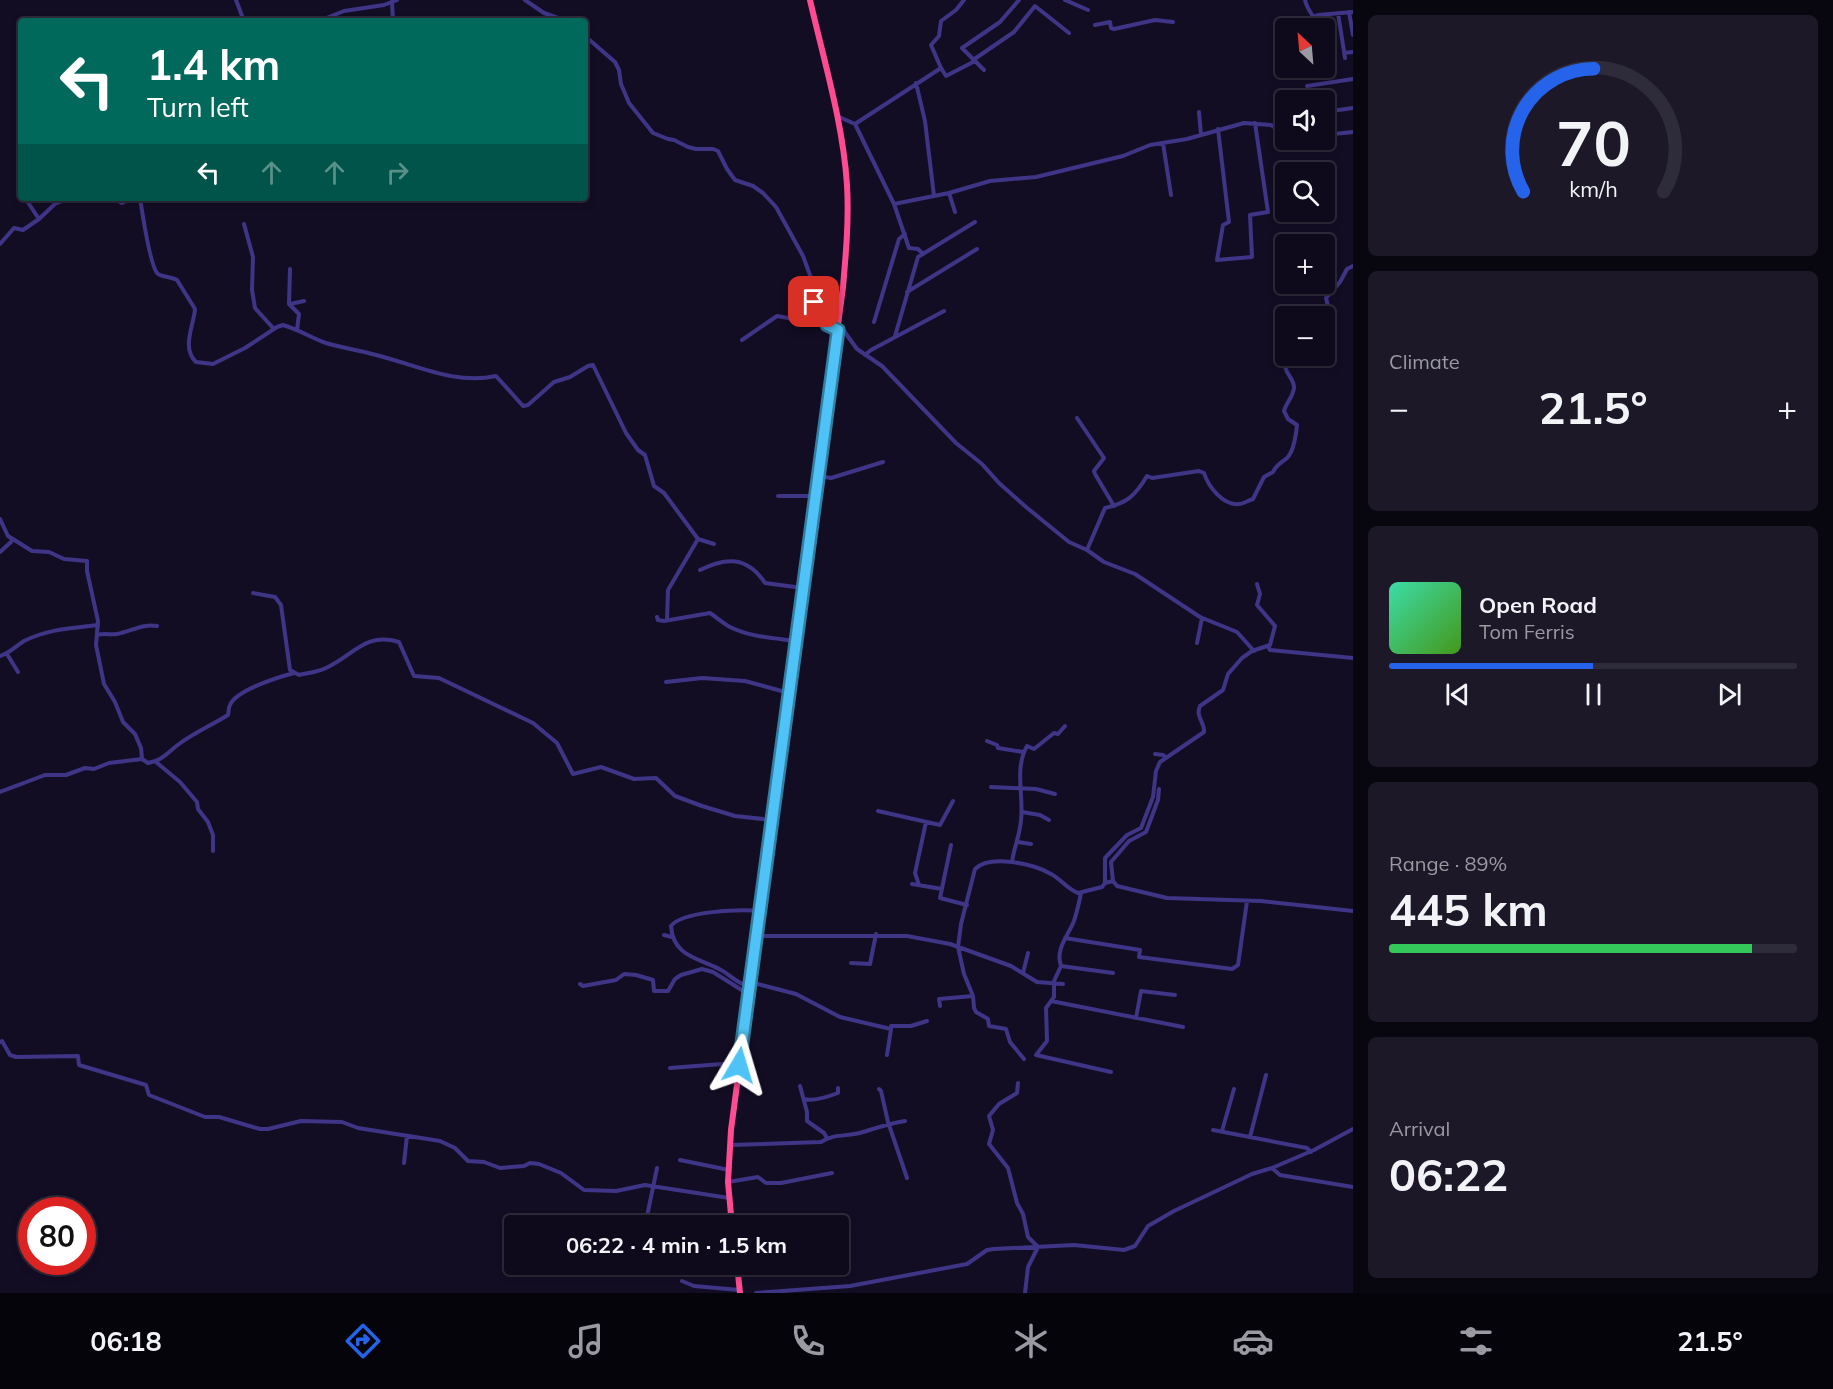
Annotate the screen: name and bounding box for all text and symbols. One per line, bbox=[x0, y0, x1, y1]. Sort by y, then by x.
north arrow bbox=[1275, 18, 1335, 78]
map controls bbox=[1275, 18, 1335, 366]
text: 1.4 km bbox=[147, 38, 280, 91]
icon: left bbox=[48, 42, 126, 120]
text: Turn left bbox=[147, 90, 249, 124]
button: sound bbox=[1275, 90, 1335, 150]
text: 70 bbox=[1556, 103, 1630, 182]
icon: left bbox=[192, 156, 225, 189]
icon: ahead bbox=[255, 156, 288, 189]
icon: ahead bbox=[318, 156, 351, 189]
icon: right bbox=[381, 156, 414, 189]
button: search bbox=[1275, 162, 1335, 222]
text: km/h bbox=[1569, 176, 1617, 203]
button: + bbox=[1275, 234, 1335, 294]
pin bbox=[788, 276, 839, 327]
icon: arrive bbox=[797, 285, 830, 318]
button: − bbox=[1275, 306, 1335, 366]
text: Climate bbox=[1389, 349, 1460, 374]
text: 21.5° bbox=[1538, 379, 1648, 435]
text: − bbox=[1389, 387, 1409, 428]
text: + bbox=[1777, 387, 1797, 428]
text: Open Road bbox=[1479, 591, 1597, 619]
text: Tom Ferris bbox=[1479, 619, 1575, 644]
icon: previous bbox=[1441, 678, 1474, 711]
icon: pause bbox=[1577, 678, 1610, 711]
icon: next bbox=[1713, 678, 1746, 711]
text: Range · 89% bbox=[1389, 851, 1507, 876]
text: 445 km bbox=[1389, 881, 1548, 937]
position arrow bbox=[707, 1033, 771, 1097]
text: Arrival bbox=[1389, 1116, 1450, 1141]
text: 06:22 bbox=[1389, 1146, 1508, 1202]
speed limit sign: 80 bbox=[18, 1197, 96, 1275]
text: 06:22 · 4 min · 1.5 km bbox=[566, 1231, 787, 1259]
icon: directions bbox=[342, 1320, 384, 1362]
icon: music bbox=[565, 1320, 607, 1362]
icon: phone bbox=[787, 1320, 829, 1362]
icon: climate bbox=[1010, 1320, 1052, 1362]
icon: car bbox=[1232, 1320, 1274, 1362]
icon: filters bbox=[1455, 1320, 1497, 1362]
text: 06:18 bbox=[90, 1324, 162, 1358]
text: 21.5° bbox=[1677, 1324, 1743, 1358]

